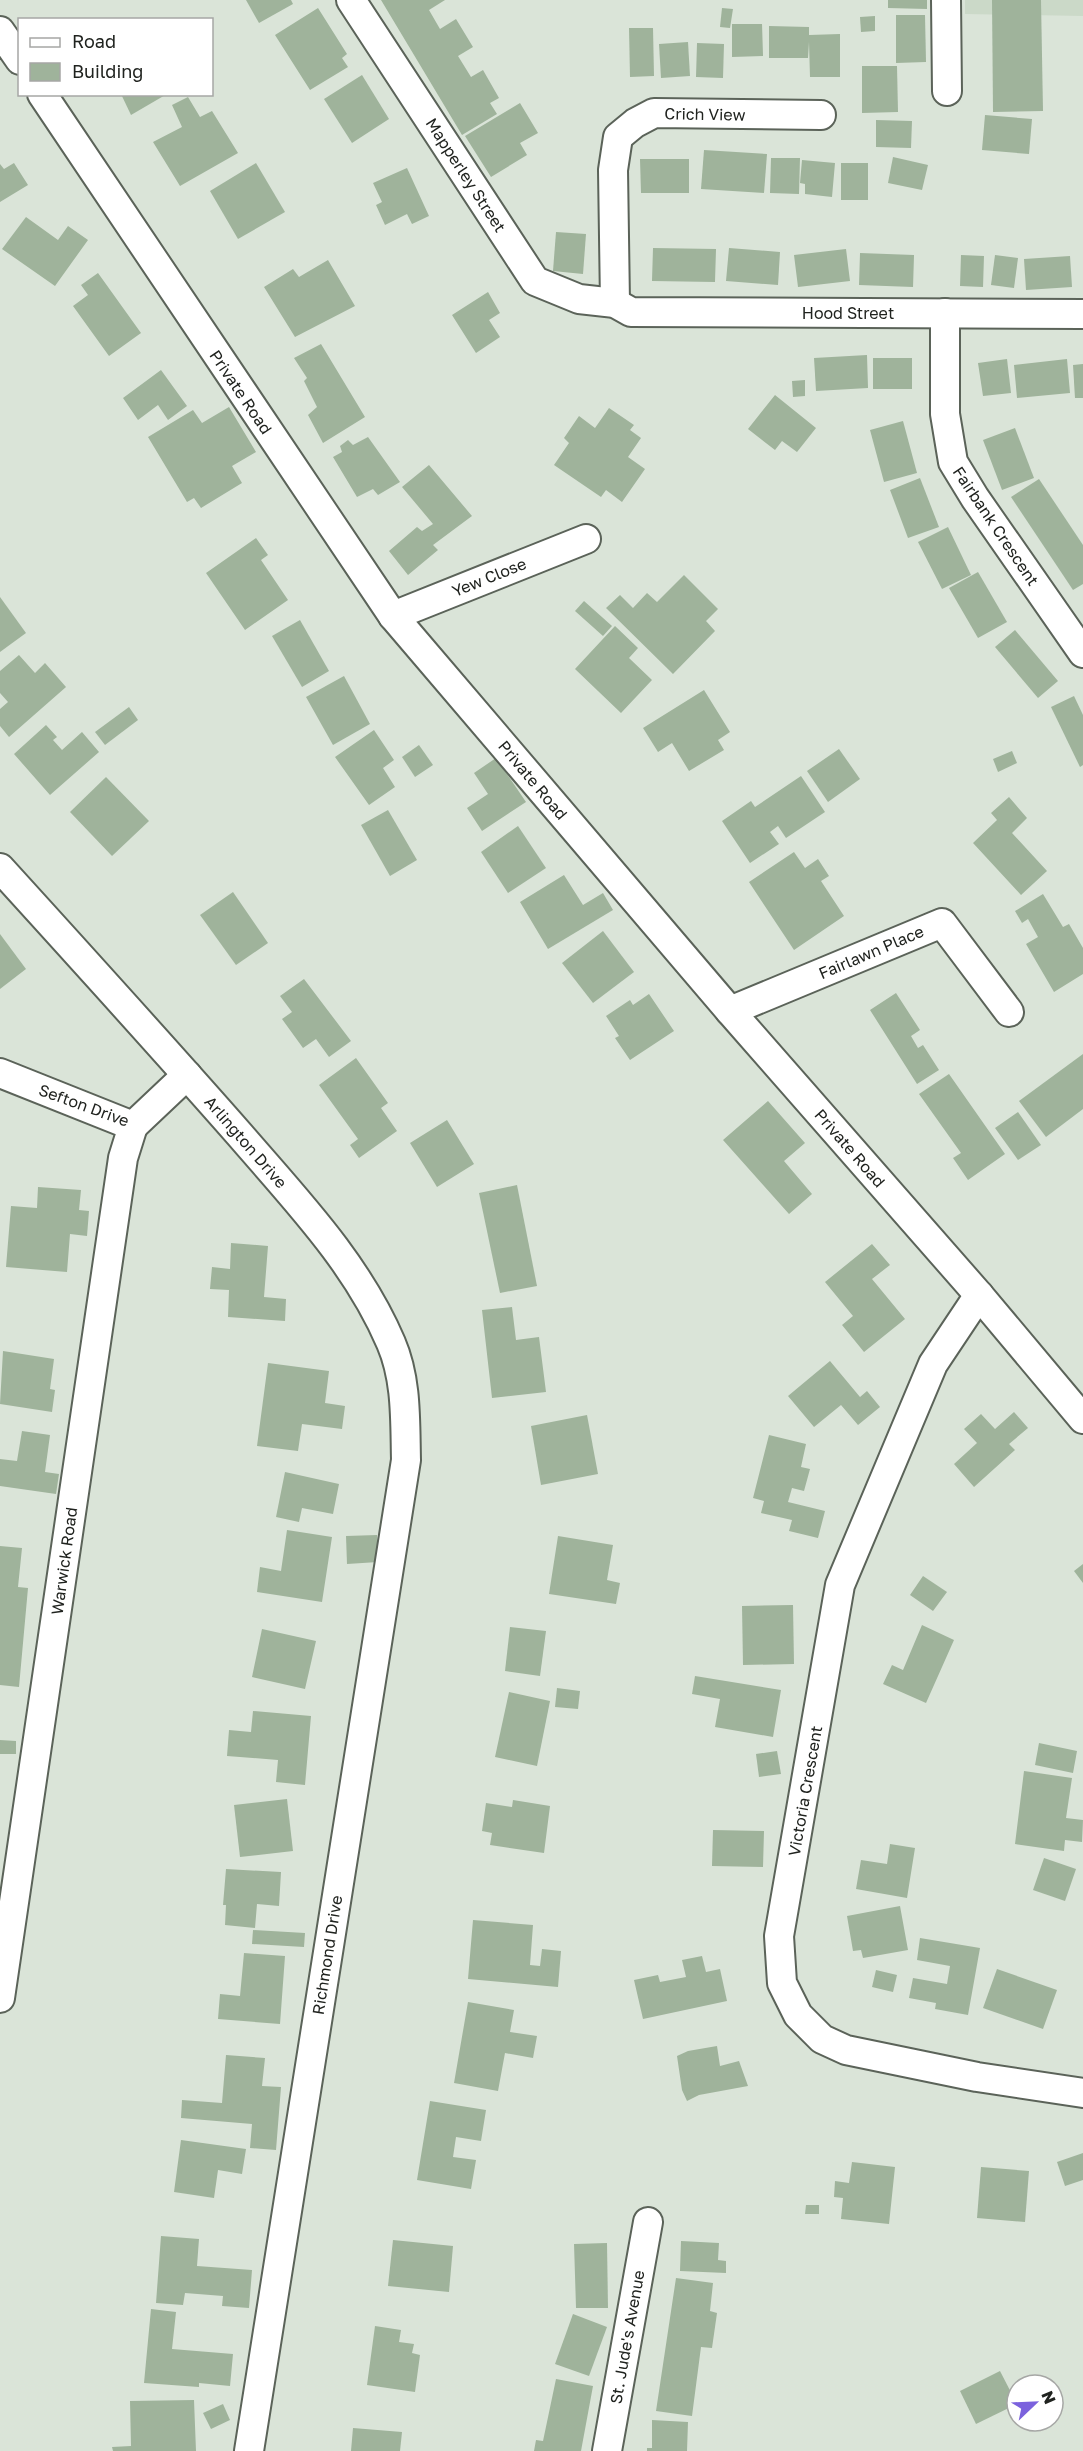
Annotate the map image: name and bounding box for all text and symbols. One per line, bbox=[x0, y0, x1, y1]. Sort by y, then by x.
legend bbox=[18, 18, 213, 96]
text: Road bbox=[72, 30, 116, 52]
text: Building bbox=[72, 60, 143, 82]
street label: Crich View bbox=[664, 103, 746, 125]
street label: Mapperley Street bbox=[422, 114, 510, 236]
street label: Hood Street bbox=[802, 303, 894, 323]
street label: Private Road bbox=[206, 346, 276, 438]
street label: Fairbank Crescent bbox=[949, 463, 1043, 589]
street label: Yew Close bbox=[449, 553, 529, 601]
street label: Private Road bbox=[494, 736, 572, 824]
street label: Fairlawn Place bbox=[815, 921, 927, 983]
street label: Sefton Drive bbox=[36, 1079, 132, 1131]
street label: Arlington Drive bbox=[201, 1092, 291, 1192]
street label: Private Road bbox=[811, 1105, 889, 1191]
street label: Warwick Road bbox=[47, 1506, 81, 1616]
street label: Victoria Crescent bbox=[784, 1724, 826, 1858]
street label: Richmond Drive bbox=[308, 1894, 346, 2016]
street label: St. Jude's Avenue bbox=[605, 2268, 649, 2406]
north arrow bbox=[1005, 2373, 1065, 2433]
text: N bbox=[1037, 2388, 1060, 2407]

